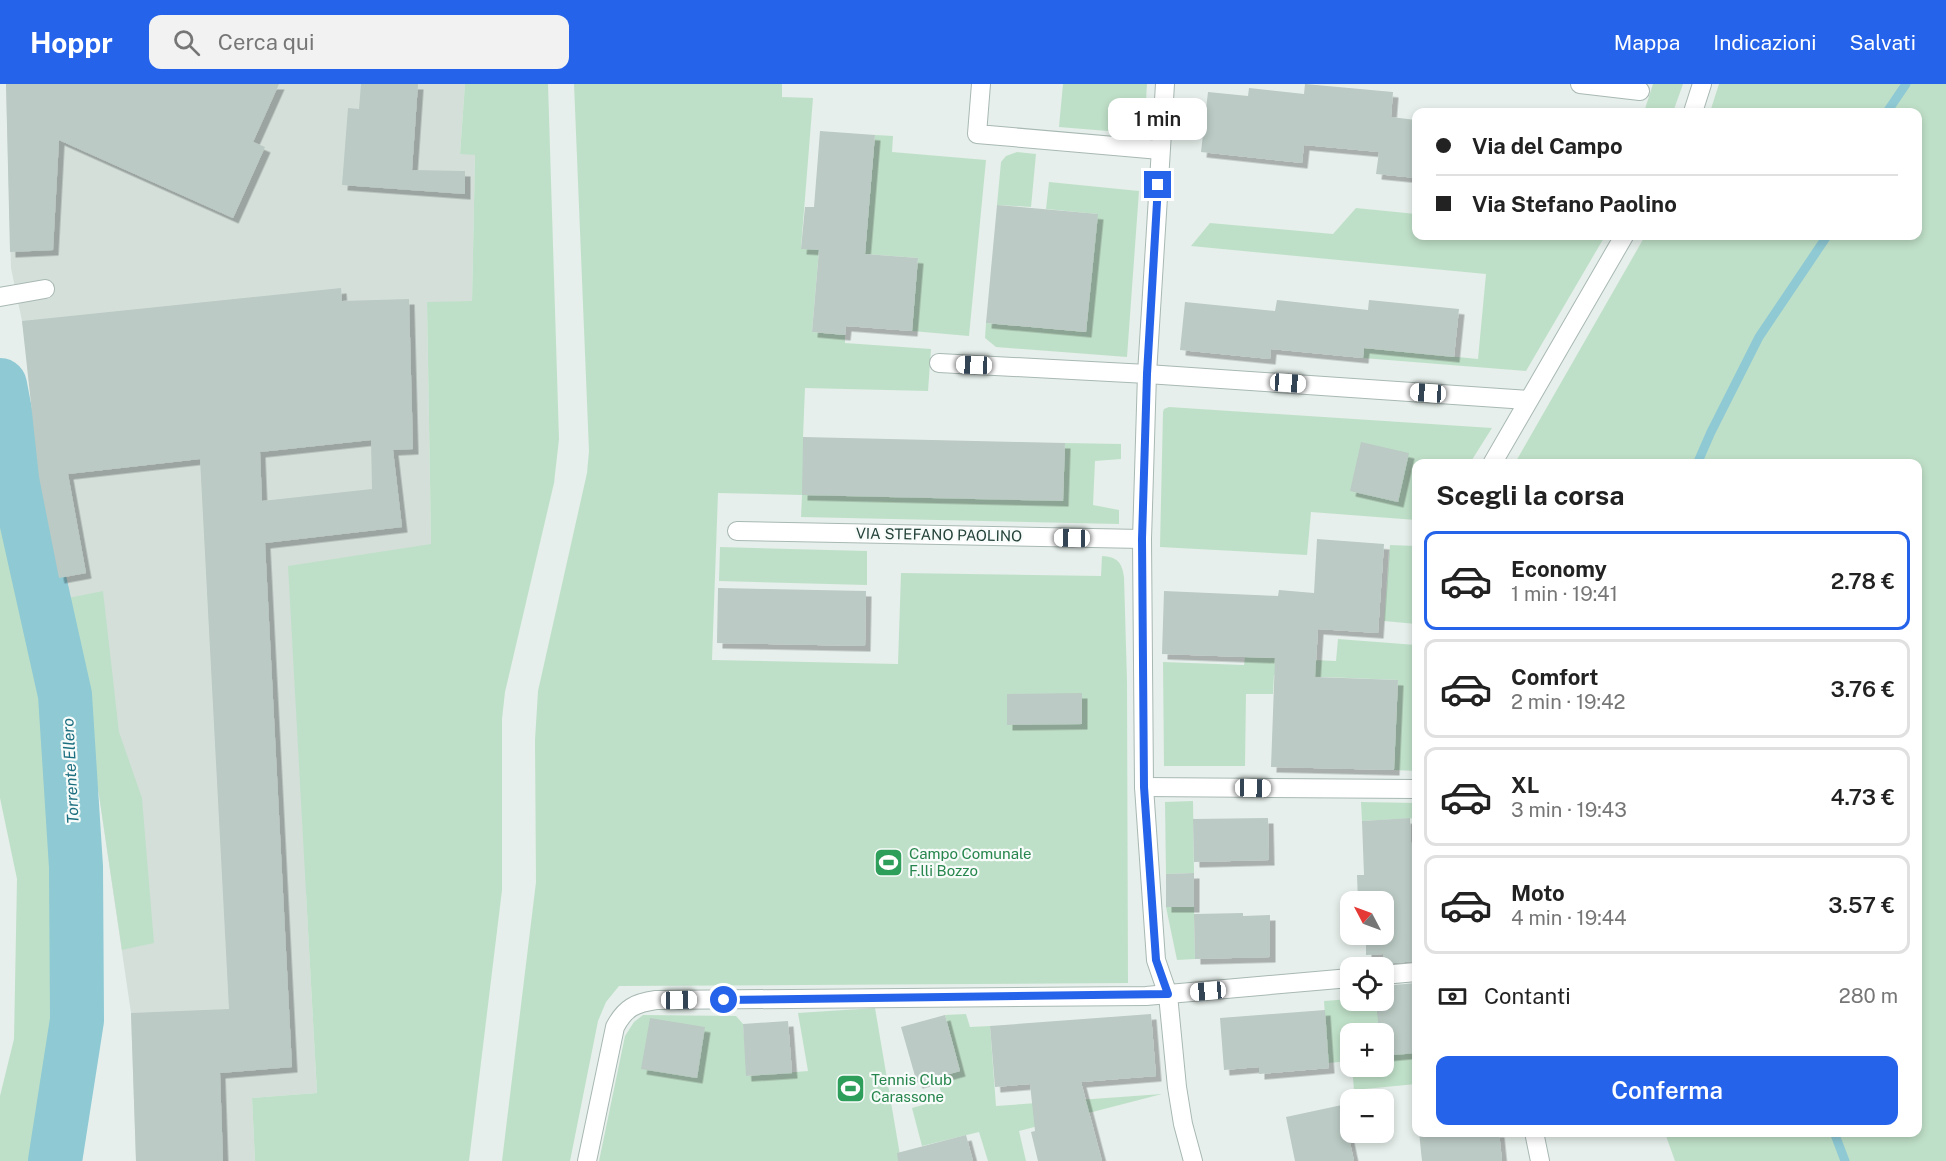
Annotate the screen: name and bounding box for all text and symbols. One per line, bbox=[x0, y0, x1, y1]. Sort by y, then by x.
search box bbox=[149, 15, 569, 69]
text: Hoppr bbox=[30, 26, 113, 59]
icon: search bbox=[170, 26, 203, 59]
text: Cerca qui bbox=[218, 29, 314, 55]
text: Mappa bbox=[1614, 30, 1680, 55]
text: Indicazioni bbox=[1713, 30, 1817, 55]
text: Salvati bbox=[1850, 30, 1916, 55]
callout: 1 min bbox=[1108, 98, 1208, 140]
text: 1 min bbox=[1134, 107, 1181, 131]
text: Via del Campo bbox=[1472, 133, 1623, 159]
route end bbox=[1144, 171, 1171, 198]
text: Via Stefano Paolino bbox=[1472, 191, 1677, 217]
car bbox=[956, 355, 992, 375]
car bbox=[1269, 373, 1307, 393]
car bbox=[1409, 383, 1447, 403]
text: Scegli la corsa bbox=[1436, 479, 1625, 511]
street label: VIA STEFANO PAOLINO bbox=[856, 525, 1022, 544]
car bbox=[1054, 529, 1090, 547]
icon: car bbox=[1439, 554, 1493, 608]
text: Economy bbox=[1511, 556, 1607, 582]
text: 2.78 € bbox=[1831, 568, 1895, 594]
text: 1 min · 19:41 bbox=[1511, 582, 1618, 606]
icon: car bbox=[1439, 662, 1493, 716]
text: Comfort bbox=[1511, 664, 1598, 690]
text: 3.76 € bbox=[1830, 676, 1895, 702]
text: 2 min · 19:42 bbox=[1511, 690, 1625, 714]
water label: Torrente Ellero bbox=[58, 717, 83, 824]
icon: car bbox=[1439, 770, 1493, 824]
text: XL bbox=[1511, 772, 1539, 798]
car bbox=[1235, 779, 1271, 797]
text: 4.73 € bbox=[1830, 784, 1895, 810]
text: 3 min · 19:43 bbox=[1511, 798, 1627, 822]
place label: Campo Comunale F.lli Bozzo bbox=[909, 845, 1032, 879]
sports icon: Campo Comunale F.lli Bozzo bbox=[872, 847, 904, 879]
icon: car bbox=[1439, 878, 1493, 932]
text: Moto bbox=[1511, 880, 1565, 906]
north arrow bbox=[1340, 891, 1394, 945]
map controls bbox=[1340, 891, 1394, 1143]
text: 3.57 € bbox=[1828, 892, 1895, 918]
text: 4 min · 19:44 bbox=[1511, 906, 1627, 930]
button: locate bbox=[1340, 957, 1394, 1011]
car bbox=[1189, 980, 1227, 1002]
icon: cash bbox=[1436, 980, 1469, 1013]
text: Contanti bbox=[1484, 983, 1571, 1009]
text: 280 m bbox=[1839, 984, 1898, 1008]
route start bbox=[710, 986, 737, 1013]
car bbox=[661, 991, 697, 1009]
button: + bbox=[1340, 1023, 1394, 1077]
button: Conferma bbox=[1436, 1056, 1898, 1125]
place label: Tennis Club Carassone bbox=[871, 1071, 952, 1105]
sports icon: Tennis Club Carassone bbox=[834, 1073, 866, 1105]
button: − bbox=[1340, 1089, 1394, 1143]

